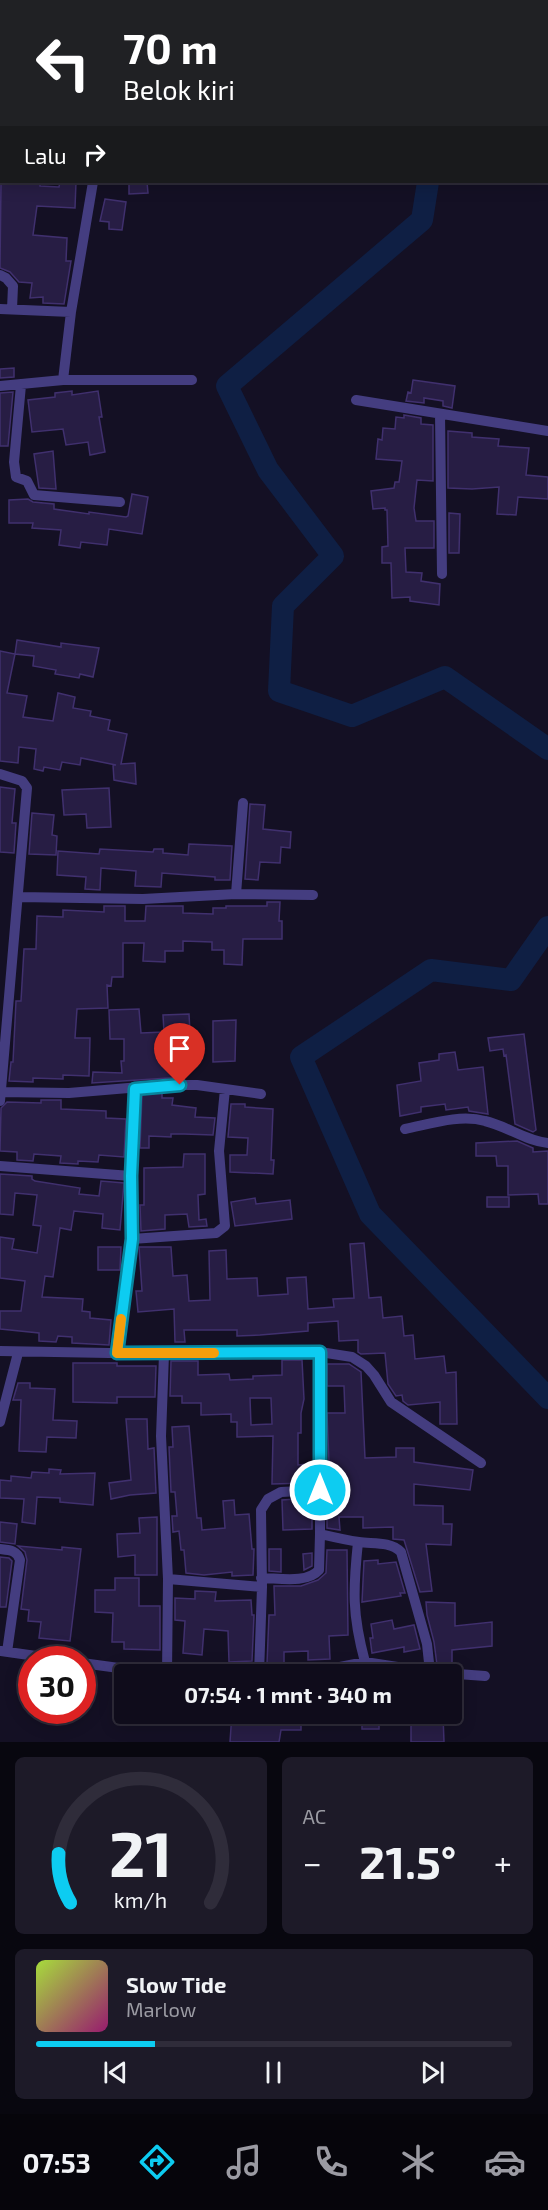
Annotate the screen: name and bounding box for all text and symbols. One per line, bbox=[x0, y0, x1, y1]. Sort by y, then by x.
text: 70 m bbox=[123, 22, 218, 72]
icon: left bbox=[24, 24, 102, 102]
text: Belok kiri bbox=[123, 73, 235, 105]
icon: right bbox=[78, 138, 111, 171]
text: Lalu bbox=[24, 142, 66, 168]
pin bbox=[154, 1023, 205, 1085]
icon: arrive bbox=[163, 1032, 196, 1065]
position arrow bbox=[288, 1458, 352, 1522]
speed limit sign: 30 bbox=[18, 1646, 96, 1724]
text: 07:54 · 1 mnt · 340 m bbox=[184, 1681, 392, 1707]
text: AC bbox=[303, 1804, 326, 1828]
text: 21 bbox=[109, 1815, 172, 1890]
text: 21.5° bbox=[359, 1834, 456, 1888]
text: − bbox=[303, 1842, 322, 1882]
text: + bbox=[494, 1842, 512, 1882]
text: km/h bbox=[114, 1887, 167, 1912]
text: Slow Tide bbox=[126, 1971, 226, 1997]
text: Marlow bbox=[126, 1997, 196, 2021]
icon: previous bbox=[99, 2056, 132, 2089]
icon: pause bbox=[257, 2056, 290, 2089]
icon: next bbox=[416, 2056, 449, 2089]
icon: directions bbox=[136, 2141, 178, 2183]
icon: music bbox=[223, 2141, 265, 2183]
icon: phone bbox=[310, 2141, 352, 2183]
icon: climate bbox=[397, 2141, 439, 2183]
icon: car bbox=[484, 2141, 526, 2183]
text: 07:53 bbox=[22, 2146, 91, 2178]

